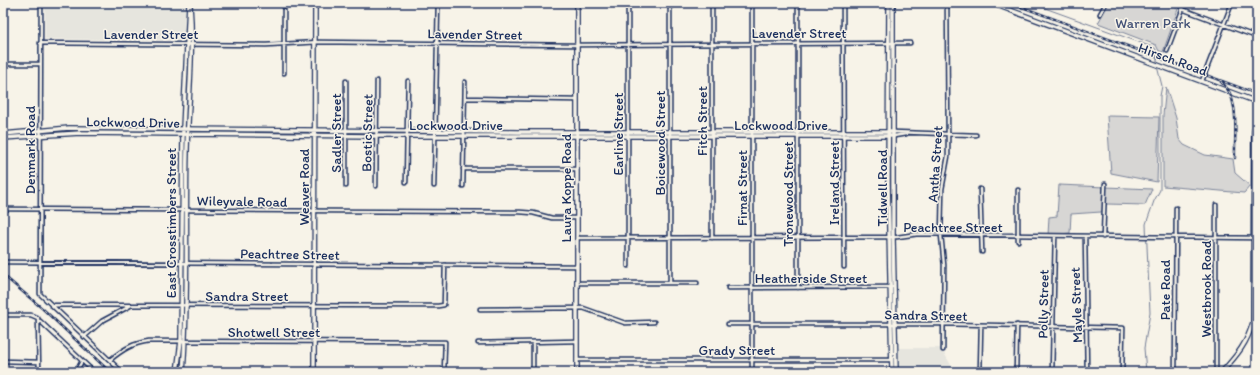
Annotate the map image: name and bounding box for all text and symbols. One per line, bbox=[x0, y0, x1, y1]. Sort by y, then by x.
park label: Warren Park bbox=[1115, 15, 1191, 32]
street label: Lavender Street bbox=[427, 25, 523, 44]
street label: Lavender Street bbox=[751, 25, 847, 42]
street label: Lavender Street bbox=[103, 26, 199, 43]
street label: Hirsch Road bbox=[1136, 39, 1210, 80]
street label: Fitch Street bbox=[694, 86, 711, 156]
street label: Boicewood Street bbox=[652, 91, 669, 195]
street label: Sadler Street bbox=[328, 93, 345, 173]
street label: Earline Street bbox=[610, 93, 627, 175]
street label: Bostic Street bbox=[358, 94, 377, 172]
street label: Denmark Road bbox=[22, 105, 39, 194]
street label: Lockwood Drive bbox=[86, 113, 180, 132]
street label: Lockwood Drive bbox=[409, 117, 503, 134]
street label: Lockwood Drive bbox=[734, 117, 828, 134]
street label: Antha Street bbox=[924, 125, 947, 203]
street label: Laura Koppe Road bbox=[558, 133, 575, 242]
street label: Tronewood Street bbox=[780, 141, 797, 247]
street label: Ireland Street bbox=[826, 141, 843, 225]
street label: East Crosstimbers Street bbox=[163, 148, 180, 298]
street label: Weaver Road bbox=[296, 148, 313, 225]
street label: Tidwell Road bbox=[874, 149, 891, 226]
street label: Firnat Street bbox=[734, 150, 751, 226]
street label: Wileyvale Road bbox=[197, 192, 288, 211]
street label: Peachtree Street bbox=[903, 219, 1003, 236]
street label: Westbrook Road bbox=[1198, 240, 1215, 338]
street label: Peachtree Street bbox=[240, 245, 340, 264]
street label: Pate Road bbox=[1157, 259, 1174, 320]
street label: Mayle Street bbox=[1067, 267, 1086, 343]
street label: Polly Street bbox=[1034, 269, 1053, 339]
street label: Heatherside Street bbox=[755, 270, 867, 287]
street label: Sandra Street bbox=[205, 288, 289, 305]
street label: Sandra Street bbox=[884, 306, 968, 325]
street label: Shotwell Street bbox=[228, 324, 320, 341]
street label: Grady Street bbox=[699, 342, 775, 359]

